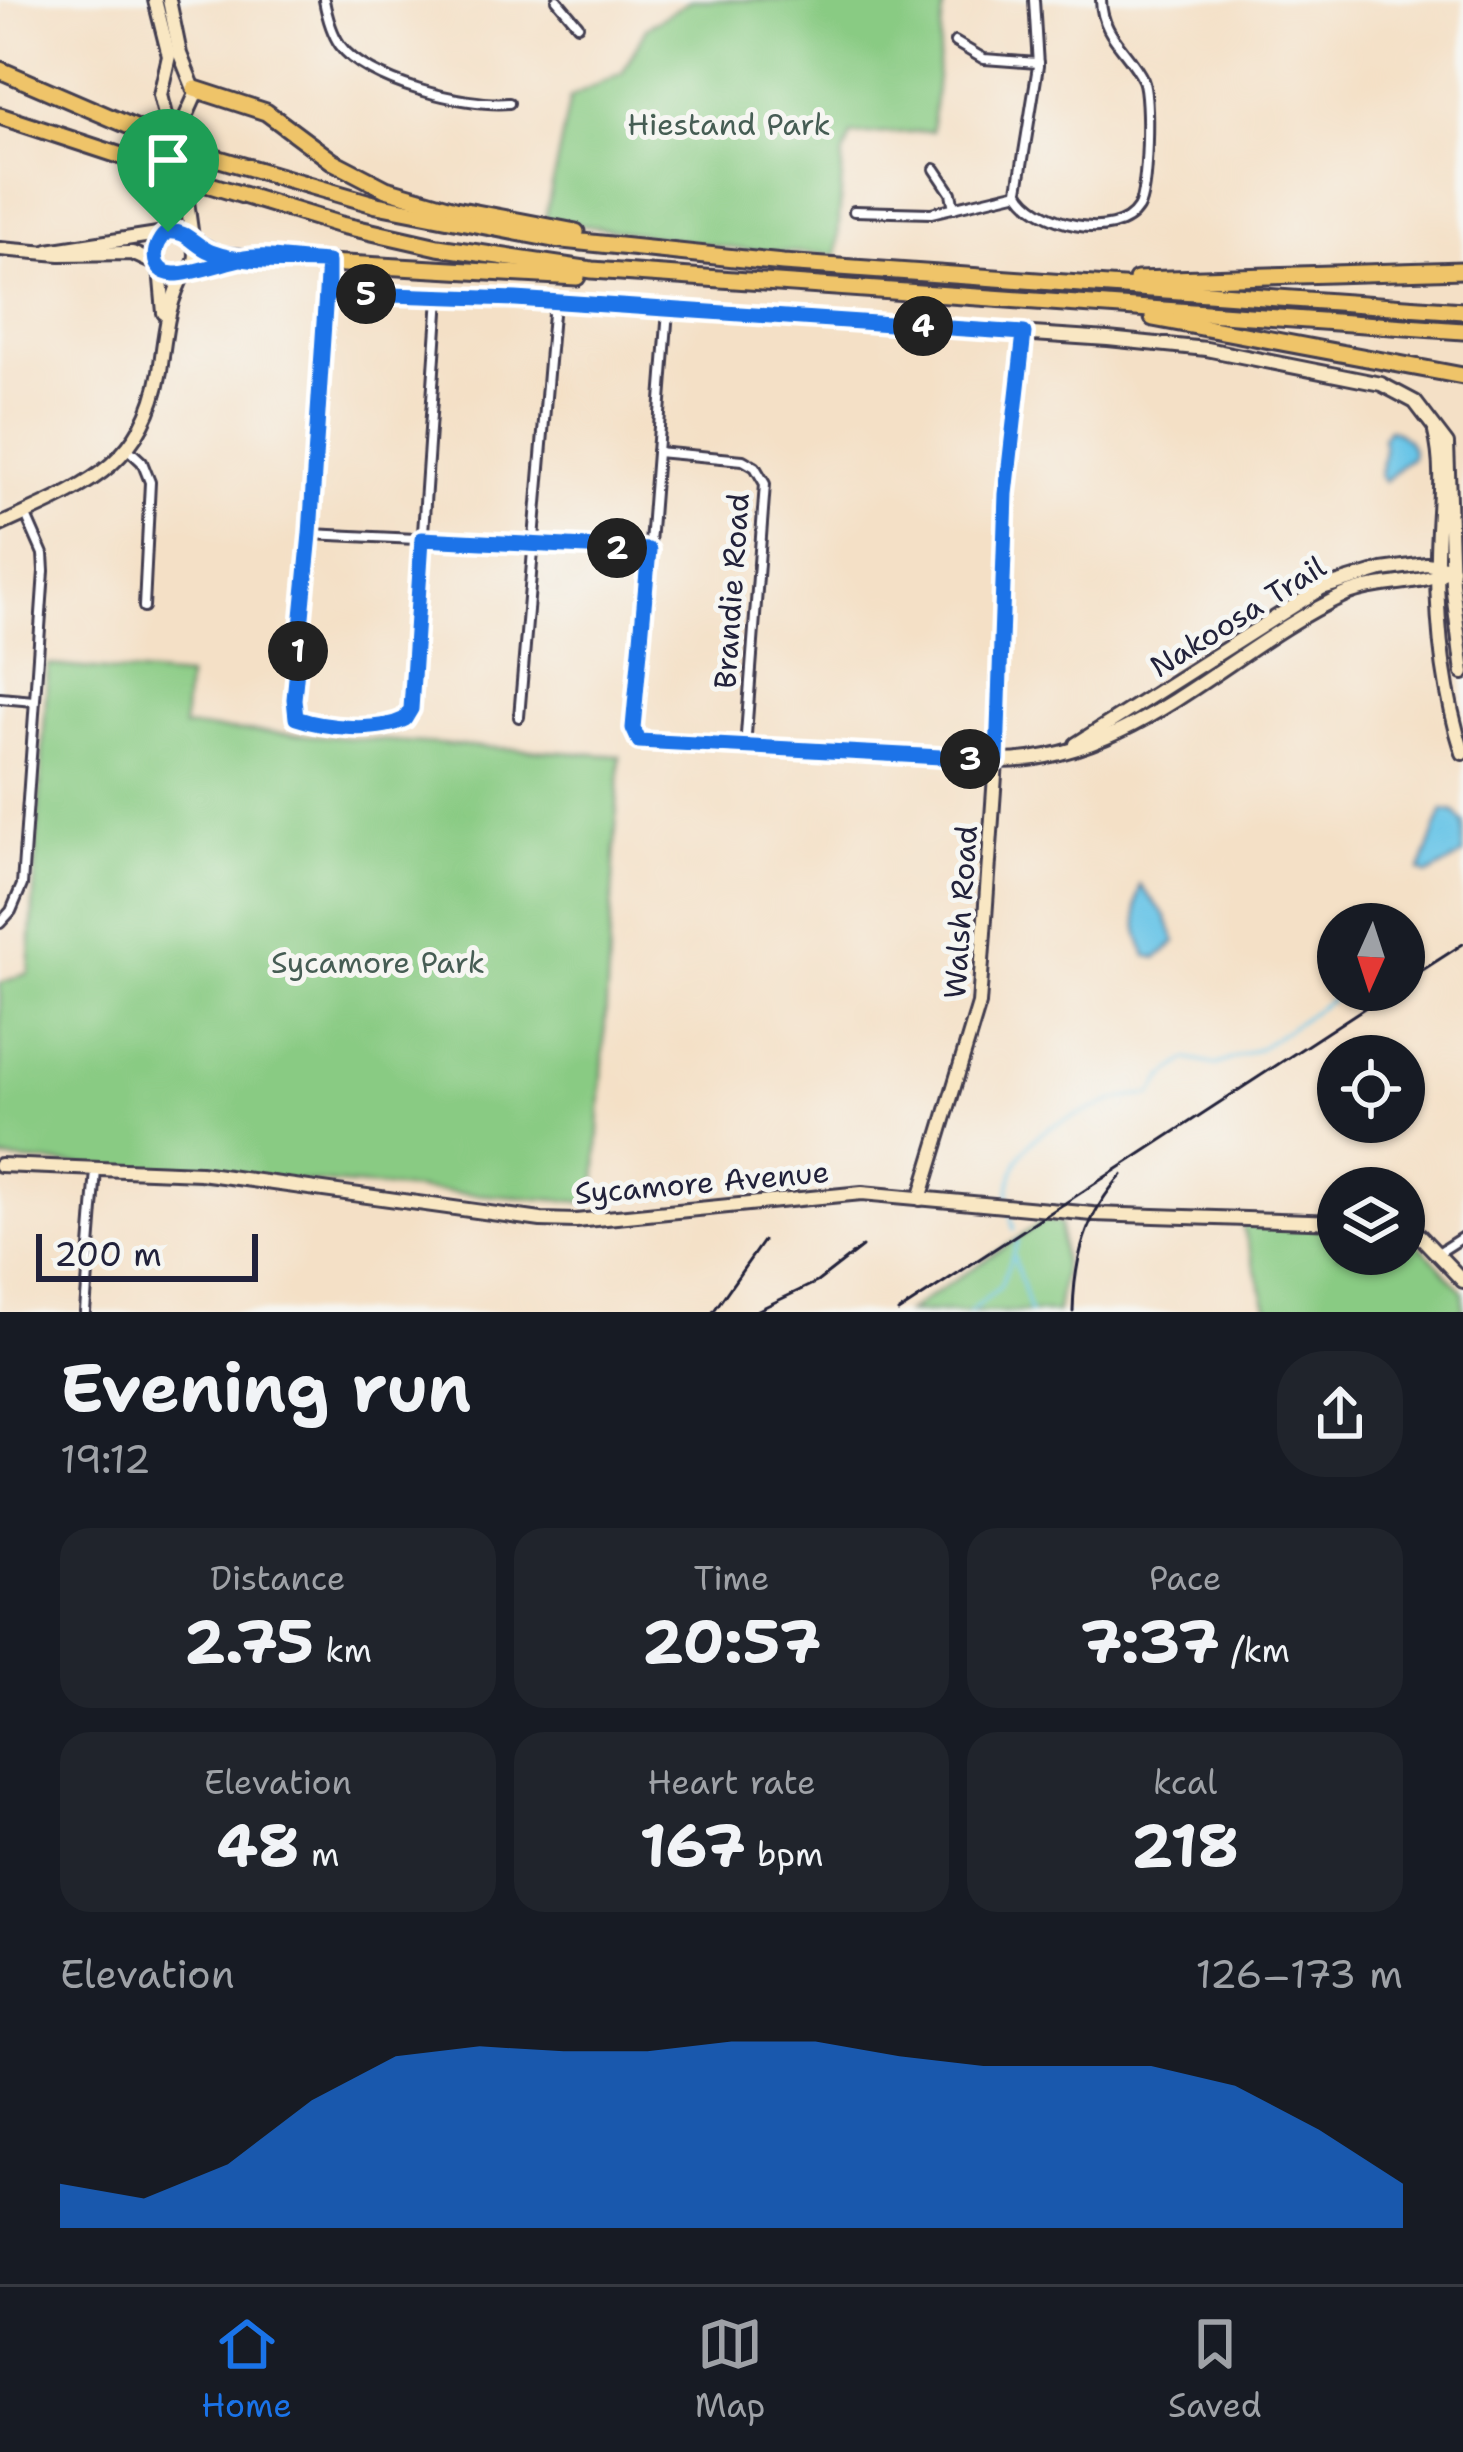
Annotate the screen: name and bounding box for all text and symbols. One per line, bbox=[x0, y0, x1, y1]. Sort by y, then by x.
park label: Hiestand Park bbox=[627, 104, 831, 145]
pin bbox=[117, 109, 219, 232]
icon: arrive bbox=[135, 127, 201, 193]
pin: 5 bbox=[336, 264, 396, 324]
text: 5 bbox=[356, 271, 376, 316]
pin: 4 bbox=[893, 296, 953, 356]
text: 4 bbox=[911, 303, 935, 348]
street label: Brandie Road bbox=[704, 492, 759, 690]
pin: 2 bbox=[587, 518, 647, 578]
text: 2 bbox=[605, 525, 629, 570]
street label: Nakoosa Trail bbox=[1142, 546, 1333, 687]
pin: 1 bbox=[268, 621, 328, 681]
text: 1 bbox=[290, 628, 306, 673]
pin: 3 bbox=[940, 729, 1000, 789]
text: 3 bbox=[958, 736, 982, 781]
street label: Walsh Road bbox=[934, 824, 987, 1000]
north arrow bbox=[1317, 903, 1425, 1011]
map controls bbox=[1317, 903, 1425, 1275]
park label: Sycamore Park bbox=[271, 942, 485, 983]
button: locate bbox=[1317, 1035, 1425, 1143]
street label: Sycamore Avenue bbox=[573, 1151, 831, 1214]
button: layers bbox=[1317, 1167, 1425, 1275]
scale bar bbox=[36, 1228, 258, 1281]
text: 200 m bbox=[54, 1232, 162, 1277]
text: Evening run bbox=[60, 1344, 471, 1432]
button: share bbox=[1277, 1351, 1403, 1477]
text: 19:12 bbox=[60, 1433, 151, 1485]
text: Distance bbox=[210, 1556, 345, 1601]
text: Time bbox=[694, 1556, 769, 1601]
text: Pace bbox=[1149, 1556, 1221, 1601]
text: 2.75 bbox=[184, 1601, 314, 1681]
text: 20:57 bbox=[642, 1601, 821, 1681]
text: 7:37 bbox=[1080, 1601, 1220, 1681]
text: km bbox=[314, 1628, 372, 1673]
text: /km bbox=[1220, 1628, 1290, 1673]
text: Elevation bbox=[204, 1760, 352, 1805]
text: Heart rate bbox=[647, 1760, 816, 1805]
text: kcal bbox=[1153, 1760, 1217, 1805]
text: 48 bbox=[216, 1805, 300, 1885]
text: 167 bbox=[640, 1805, 746, 1885]
text: 218 bbox=[1131, 1805, 1239, 1885]
text: m bbox=[300, 1832, 340, 1877]
text: bpm bbox=[746, 1832, 823, 1877]
text: Elevation bbox=[60, 1948, 235, 2000]
text: 126–173 m bbox=[1196, 1948, 1403, 2000]
tab: Home bbox=[201, 2311, 292, 2428]
tab: Map bbox=[695, 2311, 765, 2428]
tab: Saved bbox=[1168, 2311, 1262, 2428]

